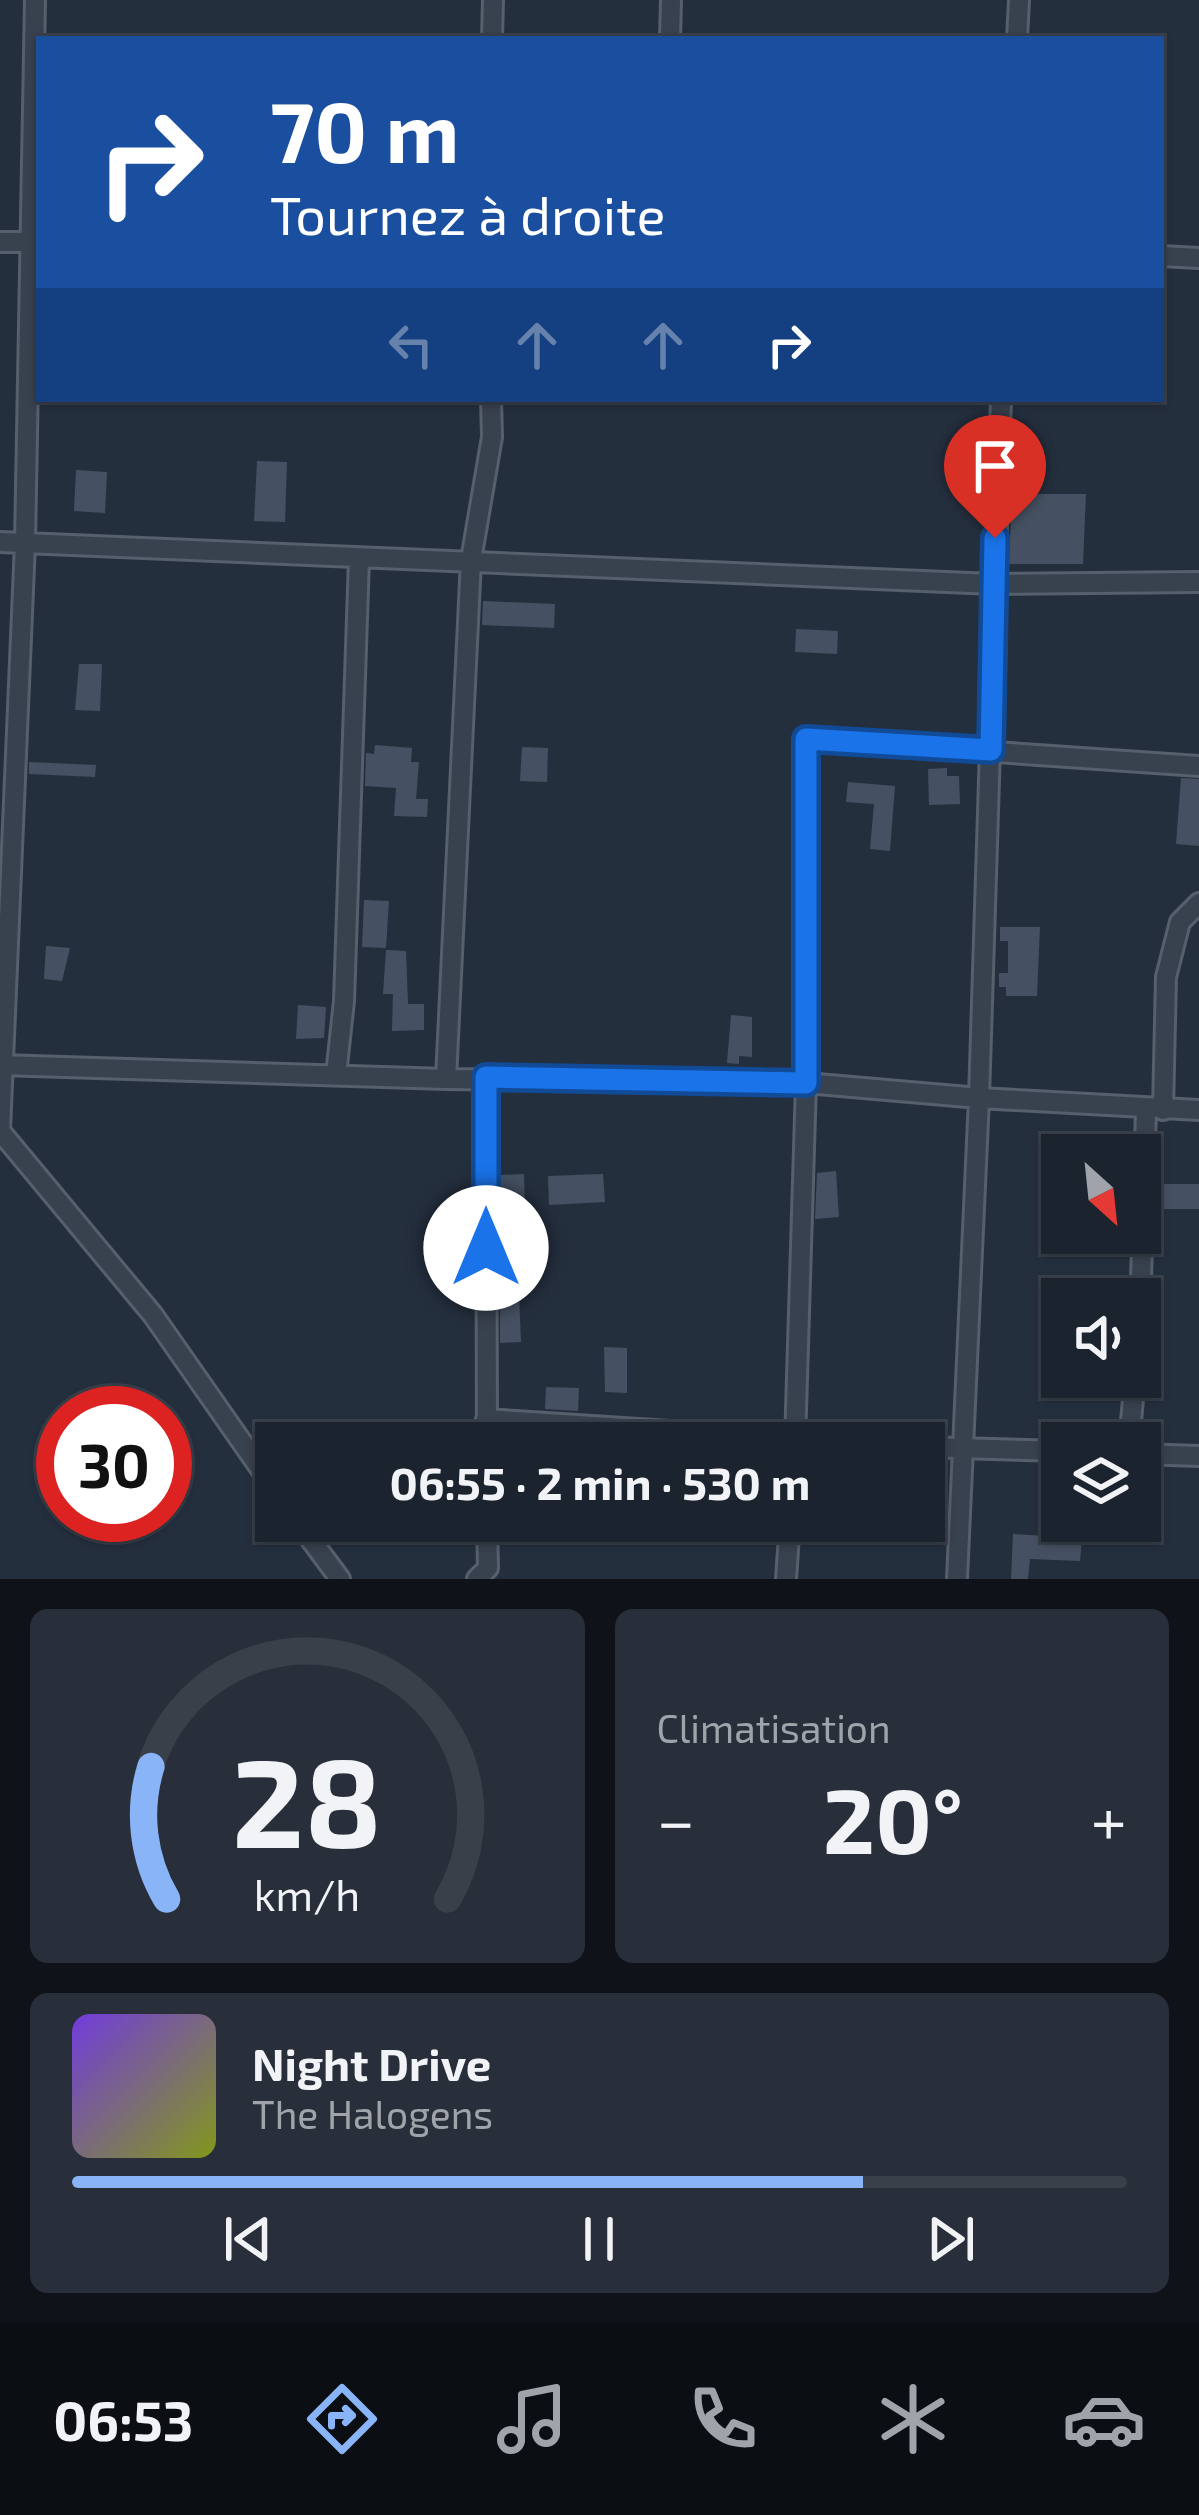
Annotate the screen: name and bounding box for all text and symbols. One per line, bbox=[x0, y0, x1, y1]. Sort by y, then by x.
text: 70 m bbox=[270, 79, 460, 180]
icon: right bbox=[72, 84, 228, 240]
text: Tournez à droite bbox=[270, 181, 666, 246]
icon: left bbox=[378, 312, 444, 378]
icon: ahead bbox=[504, 312, 570, 378]
icon: ahead bbox=[630, 312, 696, 378]
icon: right bbox=[756, 312, 822, 378]
pin bbox=[944, 415, 1046, 538]
icon: arrive bbox=[962, 433, 1028, 499]
north arrow bbox=[1041, 1134, 1161, 1254]
map controls bbox=[1041, 1134, 1161, 1542]
position arrow bbox=[423, 1185, 549, 1311]
button: sound bbox=[1041, 1278, 1161, 1398]
speed limit sign: 30 bbox=[36, 1386, 192, 1542]
button: layers bbox=[1041, 1422, 1161, 1542]
text: 06:55 · 2 min · 530 m bbox=[390, 1455, 810, 1509]
text: Climatisation bbox=[657, 1704, 891, 1751]
text: 28 bbox=[232, 1723, 382, 1873]
text: 20° bbox=[823, 1764, 963, 1872]
text: − bbox=[657, 1779, 695, 1858]
text: + bbox=[1091, 1779, 1127, 1858]
text: km/h bbox=[254, 1868, 360, 1920]
text: Night Drive bbox=[252, 2036, 491, 2090]
text: The Halogens bbox=[252, 2090, 493, 2137]
icon: previous bbox=[215, 2206, 281, 2272]
icon: pause bbox=[566, 2206, 632, 2272]
icon: next bbox=[918, 2206, 984, 2272]
icon: directions bbox=[300, 2377, 384, 2461]
icon: music bbox=[490, 2377, 574, 2461]
icon: phone bbox=[681, 2377, 765, 2461]
icon: climate bbox=[871, 2377, 955, 2461]
icon: car bbox=[1062, 2377, 1146, 2461]
text: 06:53 bbox=[53, 2387, 193, 2452]

